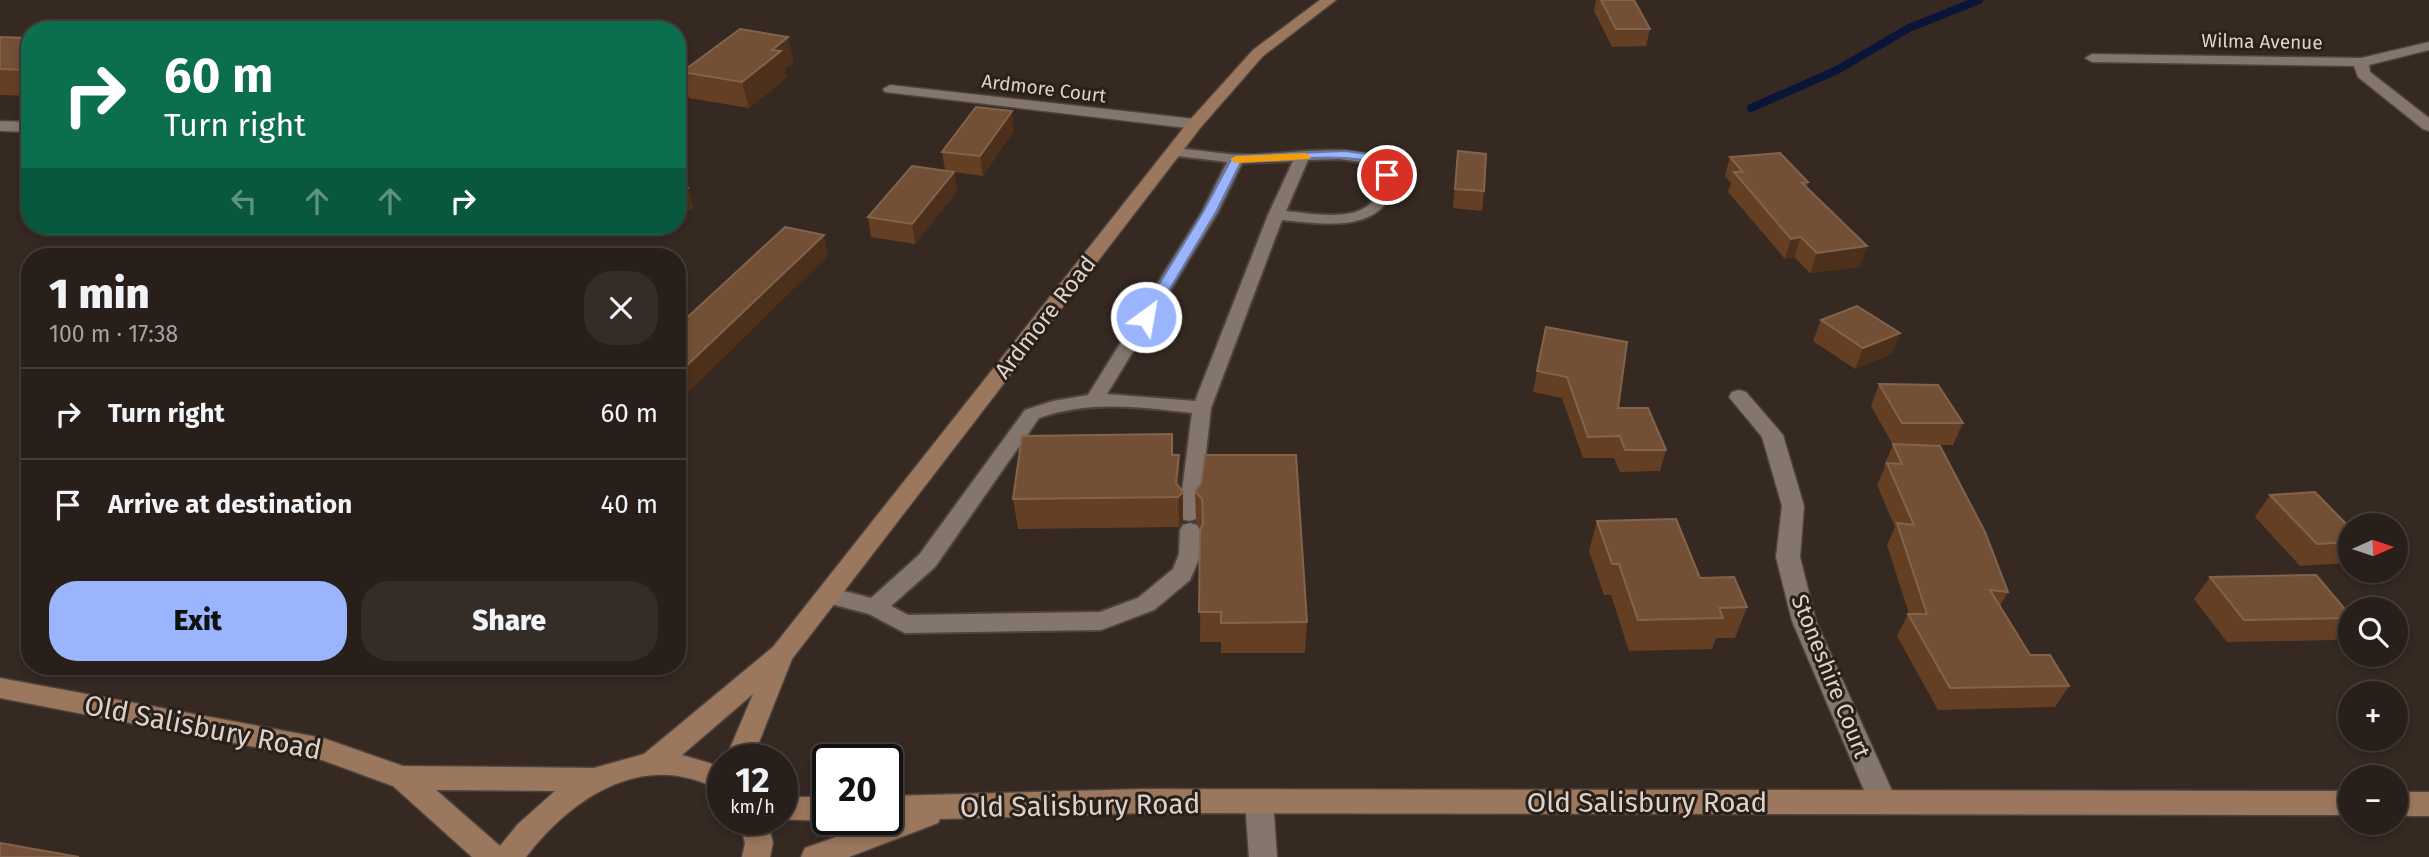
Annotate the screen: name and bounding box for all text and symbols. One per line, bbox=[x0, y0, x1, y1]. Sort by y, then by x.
street label: Wilma Avenue bbox=[2201, 29, 2323, 54]
text: 60 m bbox=[164, 46, 273, 105]
icon: right bbox=[49, 49, 140, 140]
street label: Ardmore Court bbox=[980, 69, 1108, 108]
text: Turn right bbox=[164, 106, 306, 144]
pin bbox=[1357, 145, 1417, 205]
icon: arrive bbox=[1368, 156, 1406, 194]
icon: left bbox=[225, 182, 263, 220]
icon: ahead bbox=[298, 182, 336, 220]
icon: ahead bbox=[371, 182, 409, 220]
icon: right bbox=[444, 182, 482, 220]
street label: Ardmore Road bbox=[988, 250, 1102, 384]
text: 1 min bbox=[49, 269, 150, 319]
button: close bbox=[584, 271, 658, 345]
position arrow bbox=[1109, 280, 1183, 354]
text: 100 m · 17:38 bbox=[49, 320, 178, 348]
icon: right bbox=[49, 395, 87, 433]
text: Turn right bbox=[108, 398, 225, 429]
text: 60 m bbox=[600, 398, 658, 429]
icon: arrive bbox=[49, 486, 87, 524]
text: Arrive at destination bbox=[108, 489, 352, 520]
text: 40 m bbox=[600, 489, 658, 520]
north arrow bbox=[2338, 513, 2408, 583]
map controls bbox=[2338, 513, 2408, 835]
button: Exit bbox=[49, 581, 347, 661]
button: Share bbox=[361, 581, 658, 661]
street label: Stoneshire Court bbox=[1785, 590, 1877, 762]
button: search bbox=[2338, 597, 2408, 667]
button: + bbox=[2338, 681, 2408, 751]
street label: Old Salisbury Road bbox=[82, 688, 324, 767]
speed limit sign: 20 bbox=[812, 744, 903, 835]
text: 12 bbox=[735, 759, 770, 801]
button: − bbox=[2338, 765, 2408, 835]
street label: Old Salisbury Road bbox=[1527, 786, 1767, 819]
street label: Old Salisbury Road bbox=[959, 787, 1201, 824]
text: km/h bbox=[730, 796, 775, 818]

